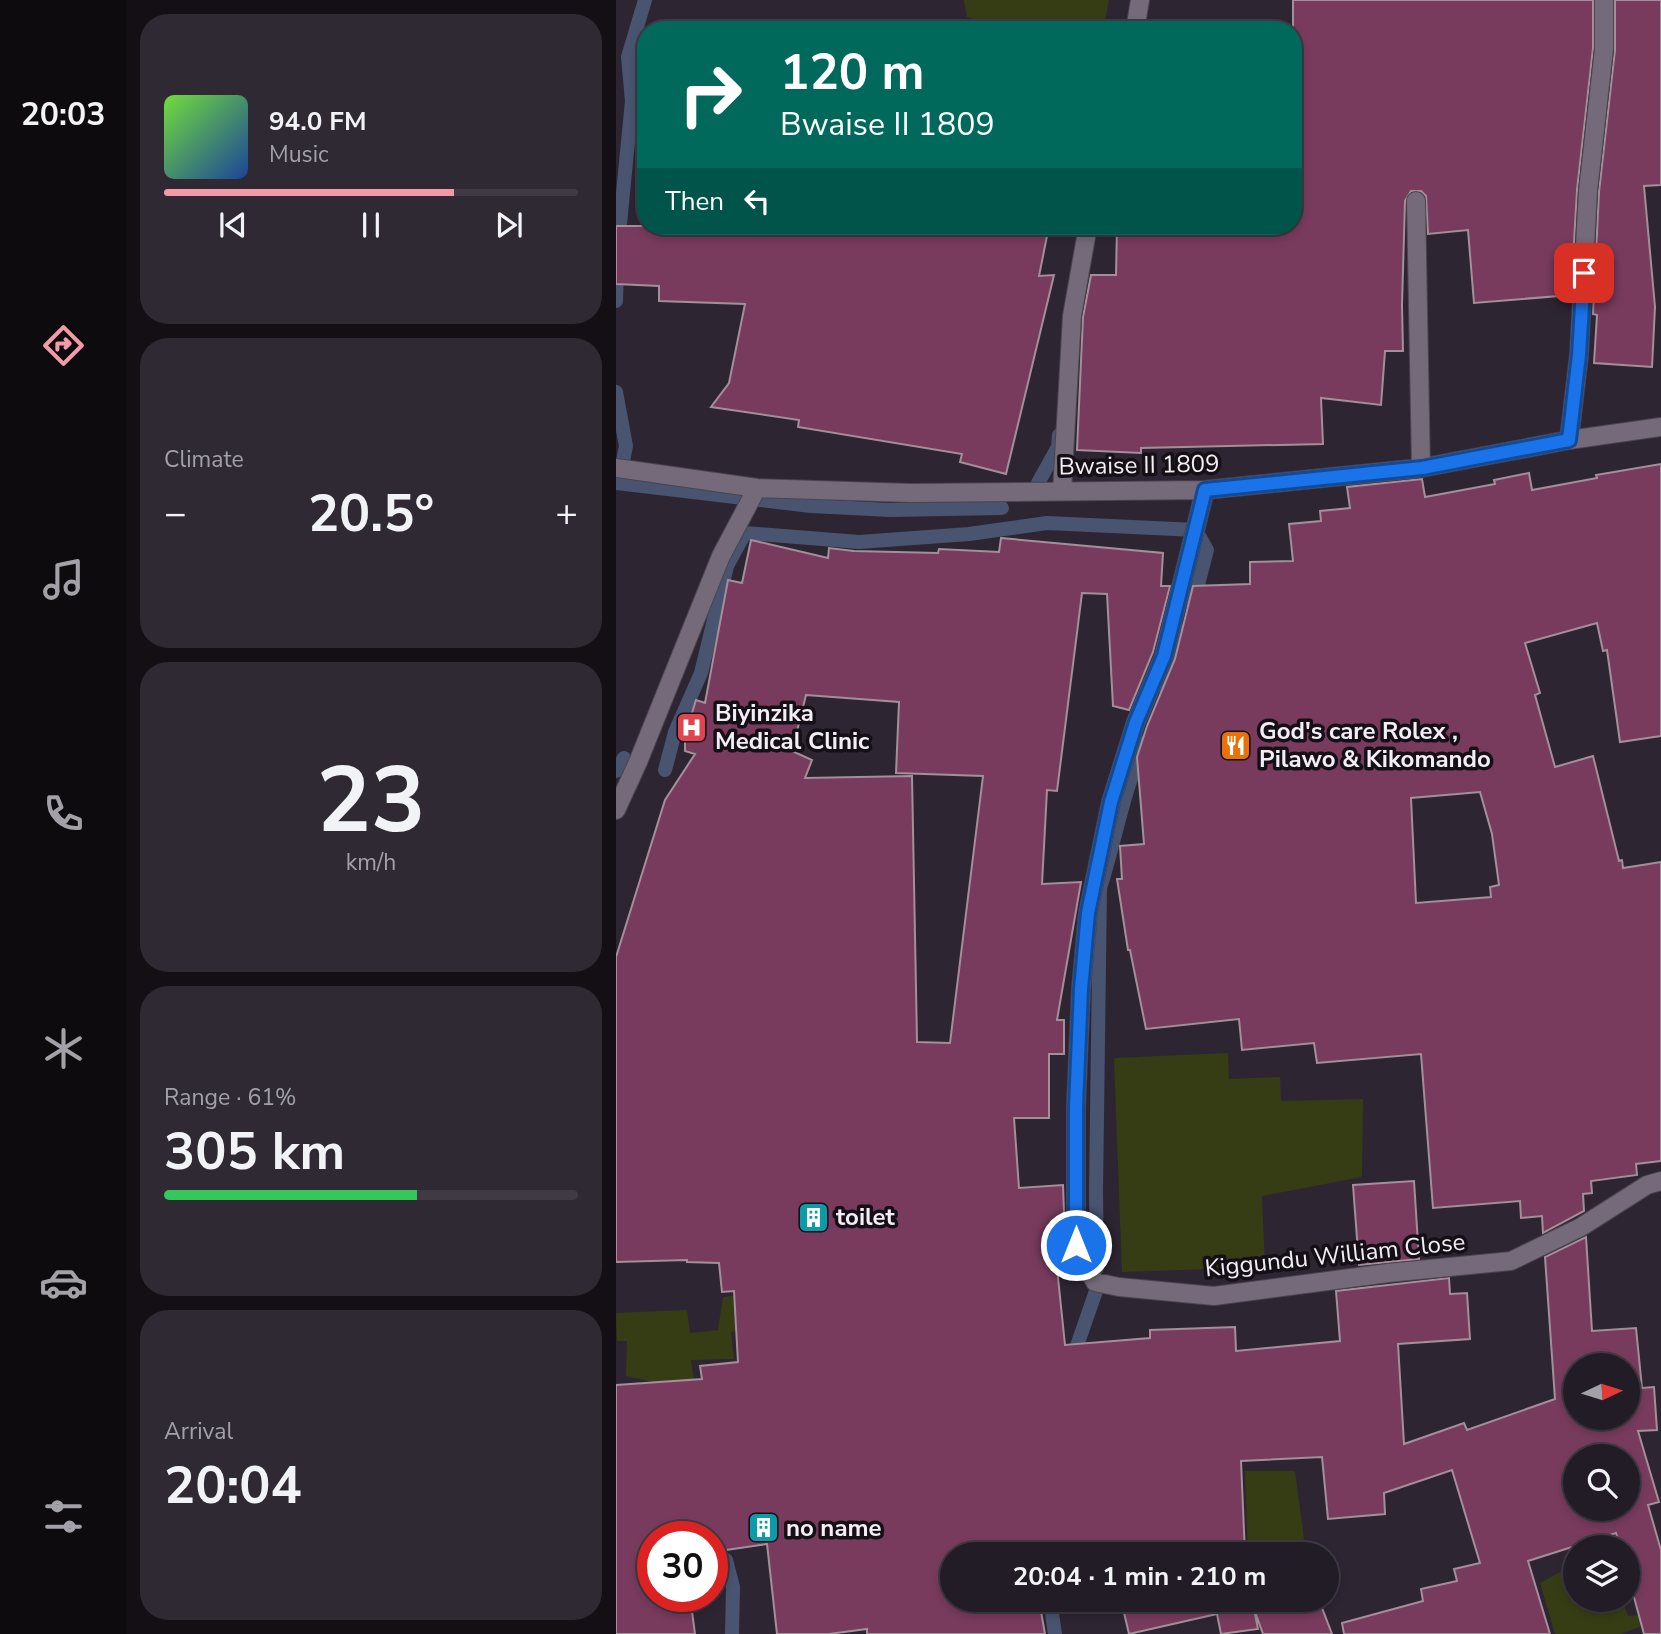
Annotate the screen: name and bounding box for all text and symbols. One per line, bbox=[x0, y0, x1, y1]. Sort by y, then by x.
text: 120 m bbox=[780, 39, 924, 106]
icon: right bbox=[665, 49, 756, 140]
text: 20:03 bbox=[21, 93, 105, 136]
text: Bwaise II 1809 bbox=[780, 103, 995, 146]
text: 94.0 FM bbox=[269, 104, 366, 139]
text: Music bbox=[269, 139, 329, 170]
icon: left bbox=[738, 182, 776, 220]
text: Then bbox=[665, 184, 724, 219]
icon: previous bbox=[214, 206, 252, 244]
icon: pause bbox=[352, 206, 390, 244]
icon: next bbox=[490, 206, 528, 244]
pin bbox=[1554, 243, 1614, 303]
icon: arrive bbox=[1565, 254, 1603, 292]
icon: directions bbox=[39, 321, 88, 370]
text: Climate bbox=[164, 444, 244, 475]
street label: Bwaise II 1809 bbox=[1058, 448, 1220, 482]
text: 20.5° bbox=[308, 478, 434, 549]
text: − bbox=[164, 488, 187, 539]
text: + bbox=[555, 488, 578, 539]
icon: music bbox=[39, 555, 88, 604]
place label: Biyinzika Medical Clinic bbox=[715, 697, 870, 757]
hospital icon: Biyinzika Medical Clinic bbox=[675, 710, 709, 744]
place label: God's care Rolex , Pilawo & Kikomando bbox=[1259, 715, 1491, 775]
restaurant icon: God's care Rolex , Pilawo & Kikomando bbox=[1219, 728, 1253, 762]
text: 23 bbox=[316, 739, 426, 863]
icon: phone bbox=[39, 789, 88, 838]
text: km/h bbox=[346, 847, 396, 878]
icon: climate bbox=[39, 1024, 88, 1073]
text: Range · 61% bbox=[164, 1082, 296, 1113]
text: 305 km bbox=[164, 1116, 345, 1187]
building icon: toilet bbox=[796, 1200, 830, 1234]
place label: toilet bbox=[836, 1201, 896, 1233]
position arrow bbox=[1039, 1208, 1113, 1282]
street label: Kiggundu William Close bbox=[1203, 1225, 1467, 1285]
icon: car bbox=[39, 1258, 88, 1307]
north arrow bbox=[1563, 1353, 1640, 1430]
map controls bbox=[1563, 1353, 1640, 1612]
text: Arrival bbox=[164, 1416, 233, 1447]
button: search bbox=[1563, 1444, 1640, 1521]
text: 20:04 bbox=[164, 1450, 302, 1521]
icon: filters bbox=[39, 1492, 88, 1541]
building icon: no name bbox=[746, 1511, 780, 1545]
place label: no name bbox=[786, 1512, 882, 1544]
speed limit sign: 30 bbox=[637, 1521, 728, 1612]
button: layers bbox=[1563, 1535, 1640, 1612]
text: 20:04 · 1 min · 210 m bbox=[1013, 1559, 1266, 1594]

